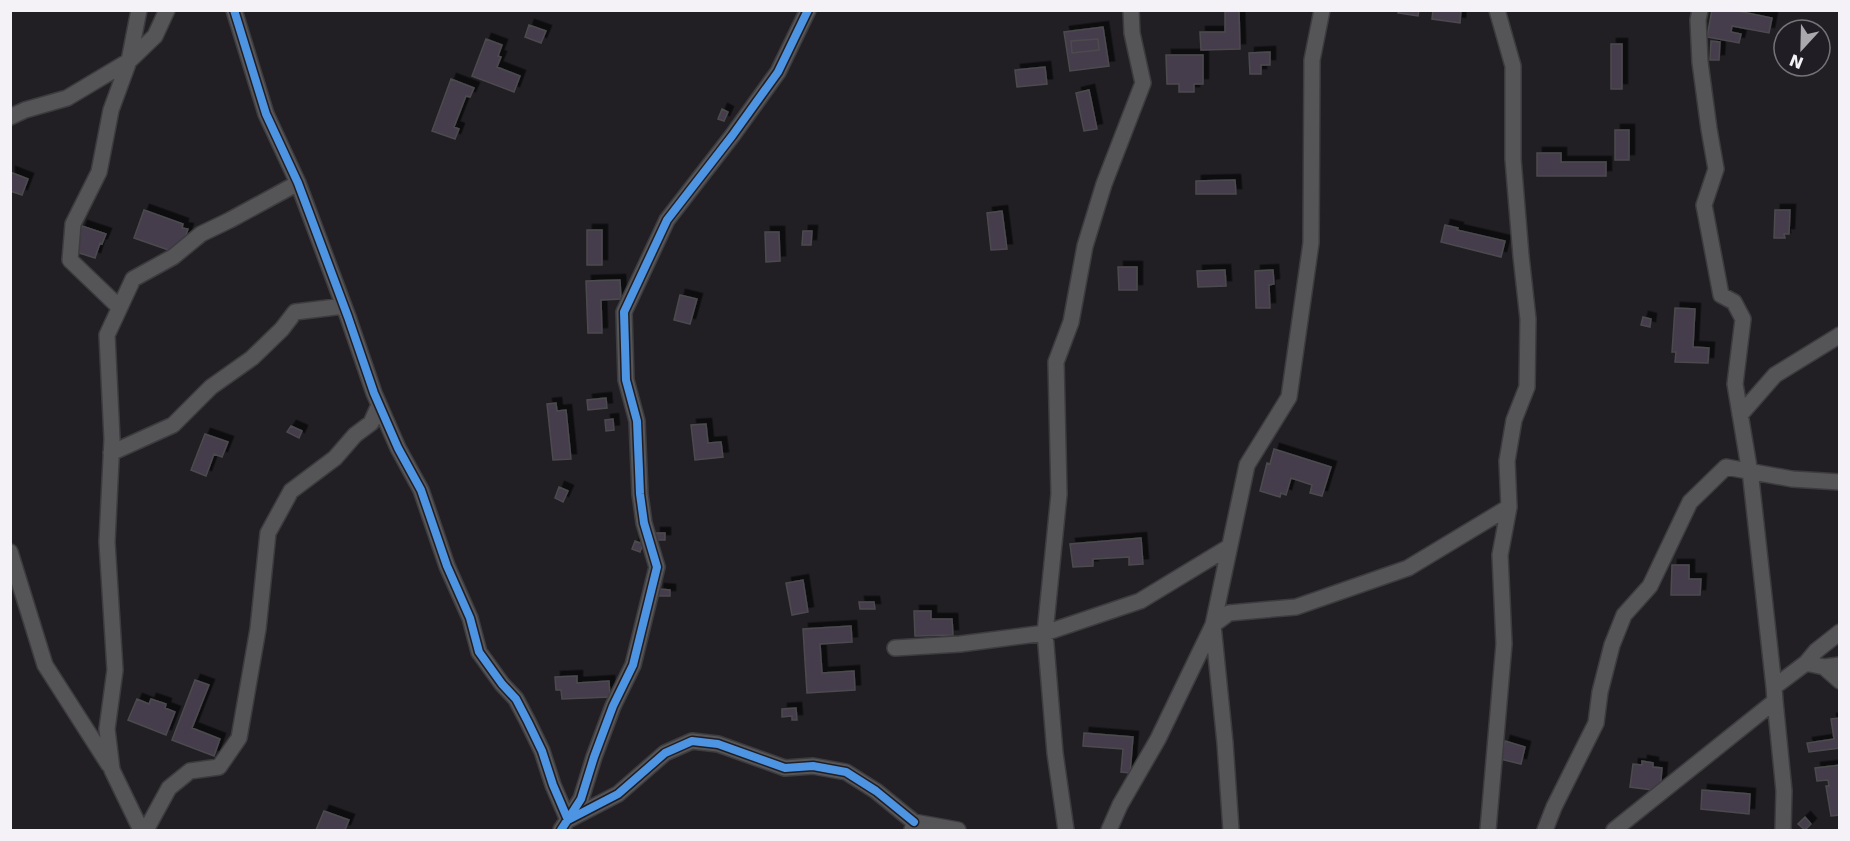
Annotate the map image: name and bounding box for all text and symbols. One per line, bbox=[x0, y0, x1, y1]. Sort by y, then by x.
north arrow bbox=[1772, 18, 1832, 78]
text: N bbox=[1787, 50, 1806, 73]

